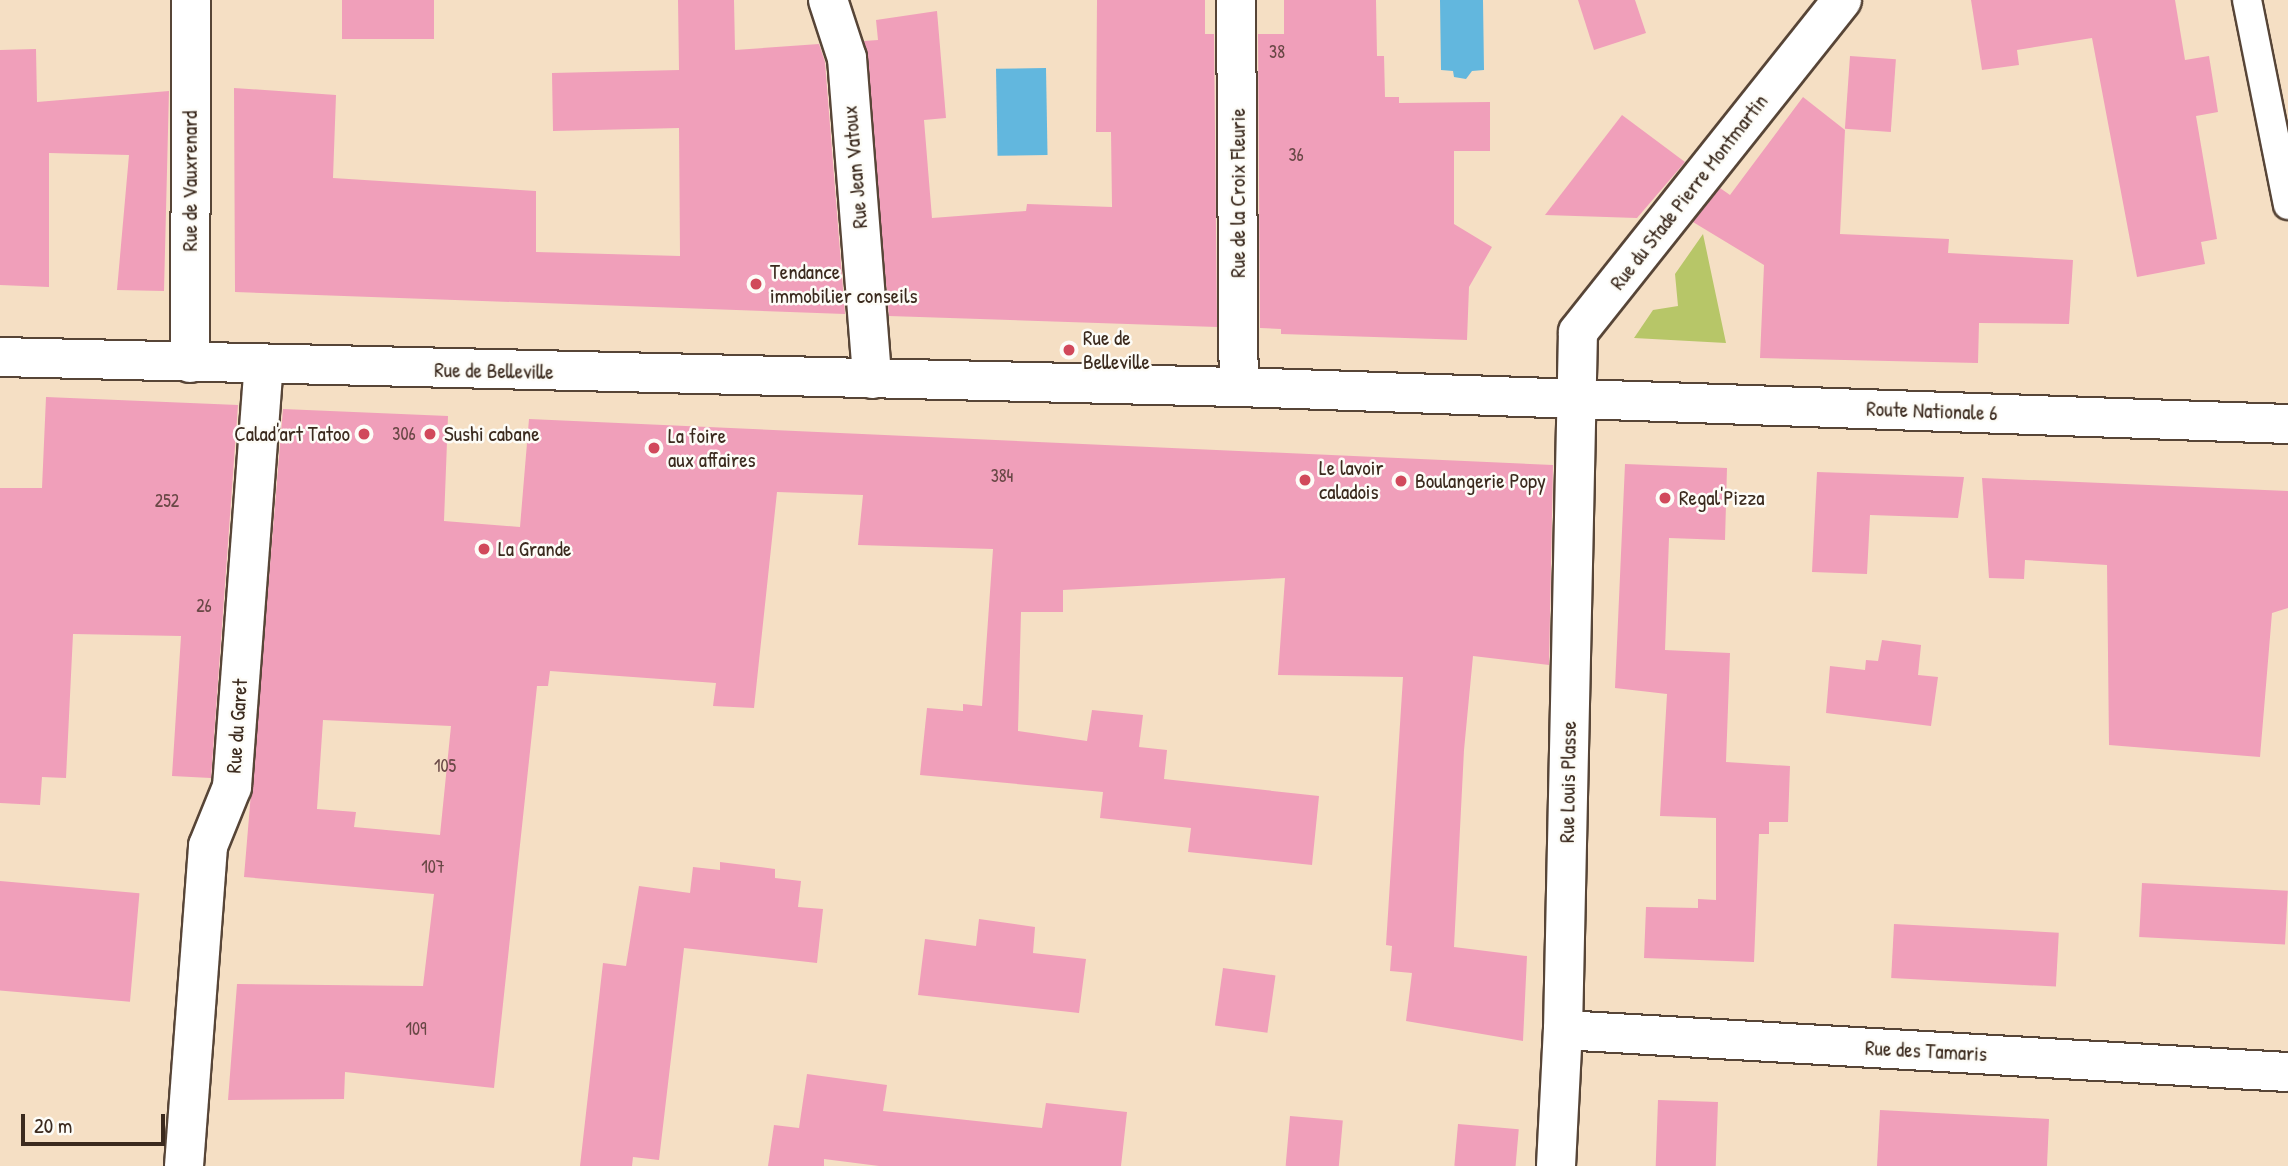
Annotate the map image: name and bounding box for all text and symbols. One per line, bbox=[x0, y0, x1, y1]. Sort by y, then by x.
house number: 38 bbox=[1269, 41, 1285, 63]
street label: Rue du Stade Pierre Montmartin bbox=[1605, 89, 1773, 295]
street label: Rue Jean Vatoux bbox=[837, 104, 873, 230]
street label: Rue de la Croix Fleurie bbox=[1225, 108, 1251, 278]
street label: Rue de Vauxrenard bbox=[177, 111, 203, 251]
house number: 36 bbox=[1288, 144, 1304, 166]
place label: Tendance immobilier conseils bbox=[770, 259, 918, 309]
marker: Tendance immobilier conseils bbox=[748, 276, 764, 292]
place label: Rue de Belleville bbox=[1083, 325, 1150, 375]
marker: Rue de Belleville bbox=[1061, 342, 1077, 358]
street label: Rue de Belleville bbox=[434, 357, 554, 385]
street label: Route Nationale 6 bbox=[1866, 396, 1998, 426]
place label: Calad'art Tatoo bbox=[234, 421, 350, 447]
place label: Sushi cabane bbox=[444, 421, 540, 447]
house number: 306 bbox=[392, 423, 416, 445]
place label: La foire aux affaires bbox=[668, 423, 756, 473]
marker: Calad'art Tatoo bbox=[356, 426, 372, 442]
marker: Sushi cabane bbox=[422, 426, 438, 442]
marker: La foire aux affaires bbox=[646, 440, 662, 456]
place label: Le lavoir caladois bbox=[1319, 455, 1383, 505]
house number: 384 bbox=[991, 465, 1013, 487]
place label: Boulangerie Popy bbox=[1415, 468, 1546, 494]
marker: Le lavoir caladois bbox=[1297, 472, 1313, 488]
marker: Boulangerie Popy bbox=[1393, 473, 1409, 489]
place label: Regal'Pizza bbox=[1679, 485, 1765, 511]
house number: 252 bbox=[155, 490, 179, 512]
marker: Regal'Pizza bbox=[1657, 490, 1673, 506]
place label: La Grande bbox=[498, 536, 571, 562]
marker: La Grande bbox=[476, 541, 492, 557]
house number: 26 bbox=[196, 595, 212, 617]
street label: Rue du Garet bbox=[221, 678, 253, 774]
street label: Rue Louis Plasse bbox=[1554, 721, 1582, 843]
house number: 105 bbox=[434, 755, 456, 777]
house number: 107 bbox=[421, 856, 445, 878]
house number: 109 bbox=[405, 1018, 427, 1040]
street label: Rue des Tamaris bbox=[1864, 1035, 1988, 1067]
scale bar bbox=[24, 1100, 168, 1144]
text: 20 m bbox=[34, 1111, 72, 1140]

